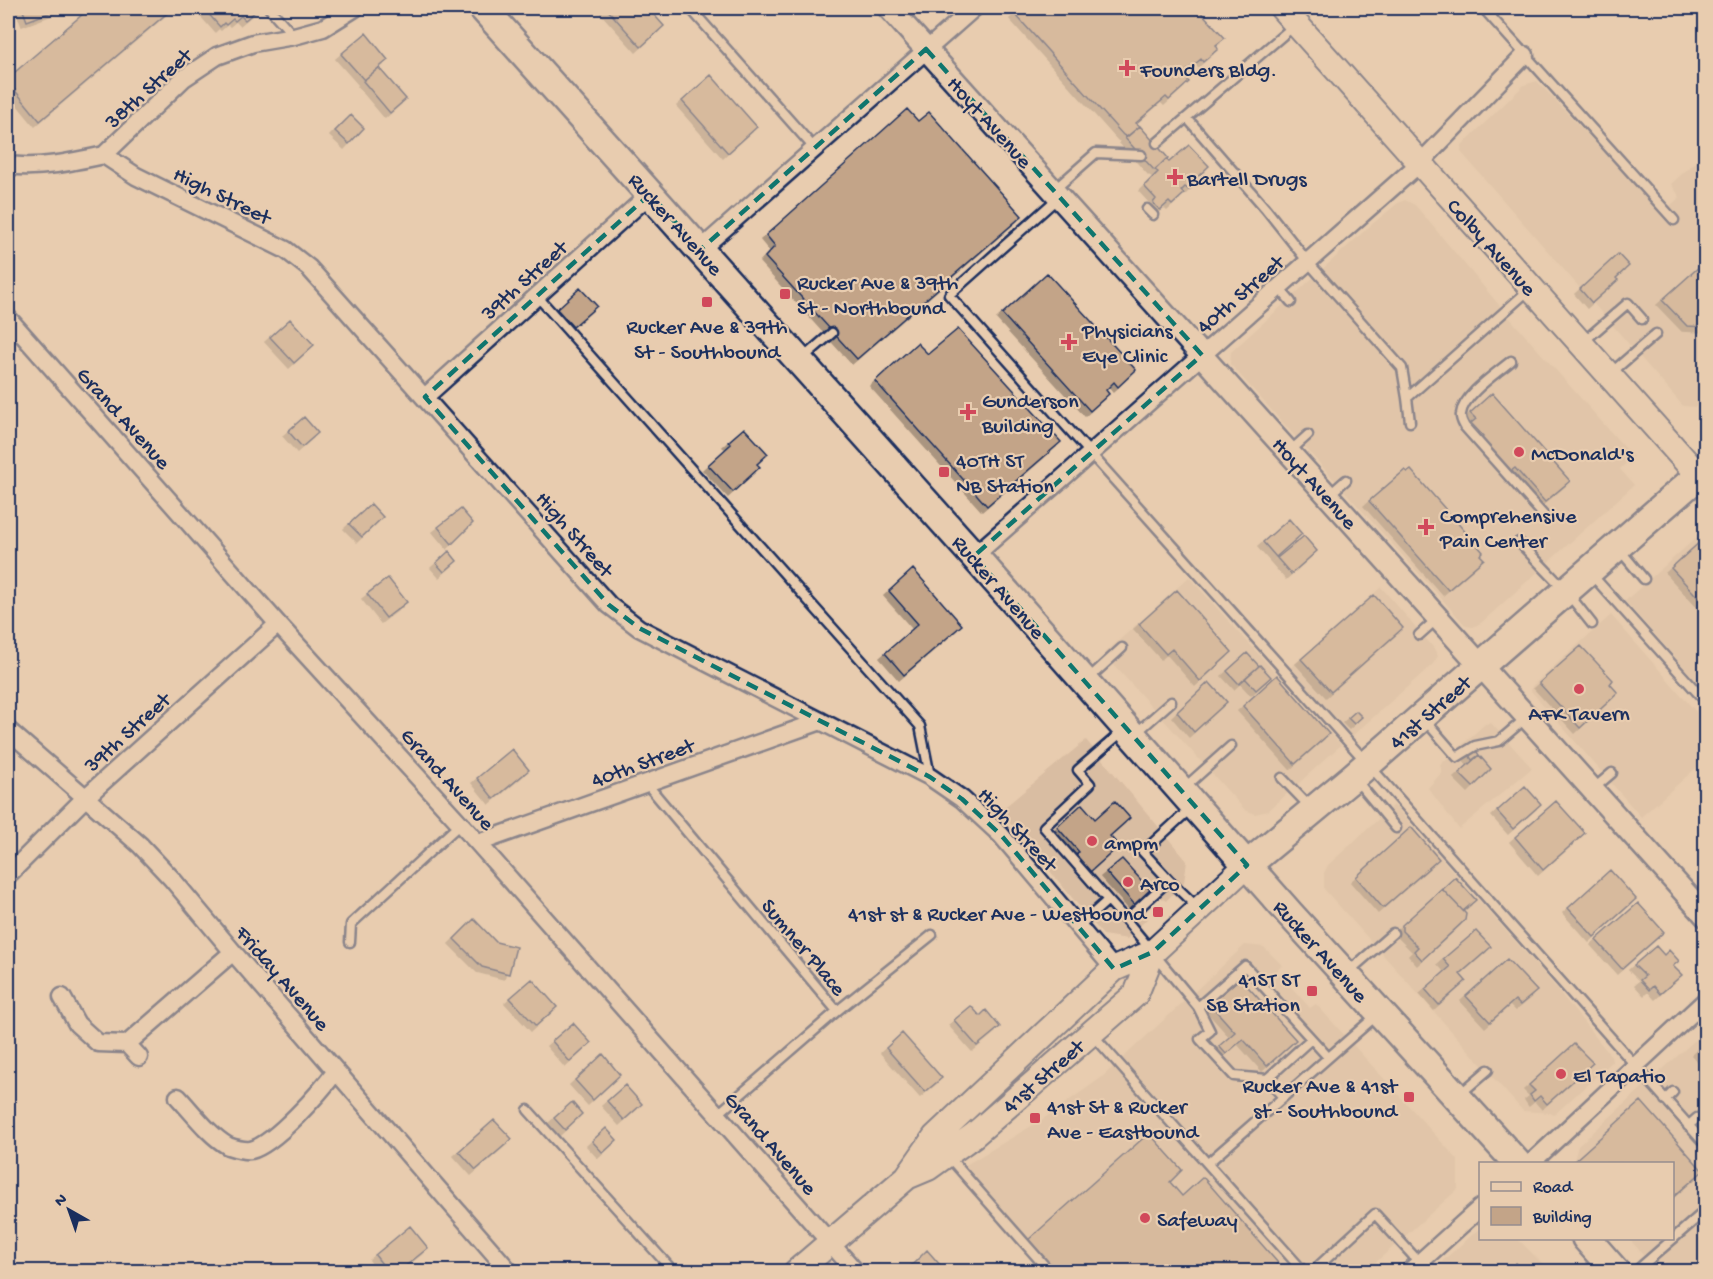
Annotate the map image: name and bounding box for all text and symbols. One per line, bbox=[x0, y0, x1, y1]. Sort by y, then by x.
street label: 38th Street bbox=[100, 43, 200, 136]
marker: Founders Bldg. bbox=[1118, 59, 1136, 77]
place label: Founders Bldg. bbox=[1139, 59, 1277, 85]
street label: Hoyt Avenue bbox=[940, 72, 1037, 176]
street label: High Street bbox=[168, 163, 276, 233]
place label: Bartell Drugs bbox=[1186, 168, 1307, 194]
street label: Rucker Avenue bbox=[621, 169, 727, 283]
marker: Bartell Drugs bbox=[1168, 170, 1182, 184]
street label: Colby Avenue bbox=[1440, 195, 1541, 303]
street label: 39th Street bbox=[476, 235, 576, 328]
street label: 40th Street bbox=[1193, 250, 1292, 341]
place label: Rucker Ave & 39th St - Northbound bbox=[797, 272, 958, 323]
marker: Rucker Ave & 39th St - Northbound bbox=[778, 287, 792, 301]
marker: Rucker Ave & 39th St - Southbound bbox=[700, 295, 714, 309]
place label: Rucker Ave & 39th St - Southbound bbox=[626, 316, 788, 367]
place label: Physicians Eye Clinic bbox=[1081, 320, 1174, 371]
marker: Physicians Eye Clinic bbox=[1060, 333, 1078, 351]
street label: Grand Avenue bbox=[69, 363, 175, 477]
place label: Gunderson Building bbox=[981, 390, 1079, 441]
marker: Gunderson Building bbox=[959, 403, 977, 421]
street label: Hoyt Avenue bbox=[1265, 433, 1362, 537]
place label: McDonald's bbox=[1531, 443, 1634, 469]
marker: McDonald's bbox=[1512, 445, 1526, 459]
place label: 40TH ST NB Station bbox=[956, 450, 1054, 501]
marker: 40TH ST NB Station bbox=[937, 465, 951, 479]
street label: High Street bbox=[529, 487, 619, 585]
place label: Comprehensive Pain Center bbox=[1439, 505, 1577, 556]
marker: Comprehensive Pain Center bbox=[1417, 518, 1435, 536]
street label: Rucker Avenue bbox=[945, 531, 1050, 647]
street label: 41st Street bbox=[1385, 670, 1480, 757]
marker: AFK Tavern bbox=[1572, 682, 1586, 696]
street label: 39th Street bbox=[79, 687, 179, 780]
place label: AFK Tavern bbox=[1528, 703, 1630, 729]
street label: Grand Avenue bbox=[393, 724, 499, 838]
street label: 40th Street bbox=[588, 733, 700, 795]
street label: High Street bbox=[971, 783, 1063, 880]
place label: ampm bbox=[1104, 832, 1159, 858]
marker: ampm bbox=[1085, 834, 1099, 848]
place label: Arco bbox=[1140, 873, 1180, 899]
marker: Arco bbox=[1121, 875, 1135, 889]
street label: Sumner Place bbox=[754, 895, 851, 1003]
street label: Rucker Avenue bbox=[1266, 896, 1372, 1010]
place label: 41st st & Rucker Ave - Westbound bbox=[848, 903, 1148, 929]
marker: 41st st & Rucker Ave - Westbound bbox=[1151, 905, 1165, 919]
street label: Friday Avenue bbox=[227, 921, 334, 1038]
place label: 41ST ST SB Station bbox=[1206, 969, 1302, 1020]
marker: 41ST ST SB Station bbox=[1305, 984, 1319, 998]
street label: 41st Street bbox=[998, 1034, 1093, 1121]
place label: El Tapatio bbox=[1573, 1065, 1666, 1091]
marker: El Tapatio bbox=[1554, 1067, 1568, 1081]
place label: Rucker Ave & 41st st - Southbound bbox=[1243, 1075, 1399, 1126]
street label: Grand Avenue bbox=[717, 1088, 821, 1202]
marker: Rucker Ave & 41st st - Southbound bbox=[1402, 1090, 1416, 1104]
place label: 41st St & Rucker Ave - Eastbound bbox=[1047, 1096, 1200, 1147]
marker: 41st St & Rucker Ave - Eastbound bbox=[1028, 1111, 1042, 1125]
legend bbox=[1479, 1162, 1674, 1240]
text: Road bbox=[1533, 1178, 1574, 1199]
north arrow bbox=[39, 1180, 99, 1240]
text: N bbox=[51, 1190, 72, 1212]
text: Building bbox=[1532, 1208, 1592, 1229]
place label: Safeway bbox=[1157, 1209, 1238, 1235]
marker: Safeway bbox=[1138, 1211, 1152, 1225]

